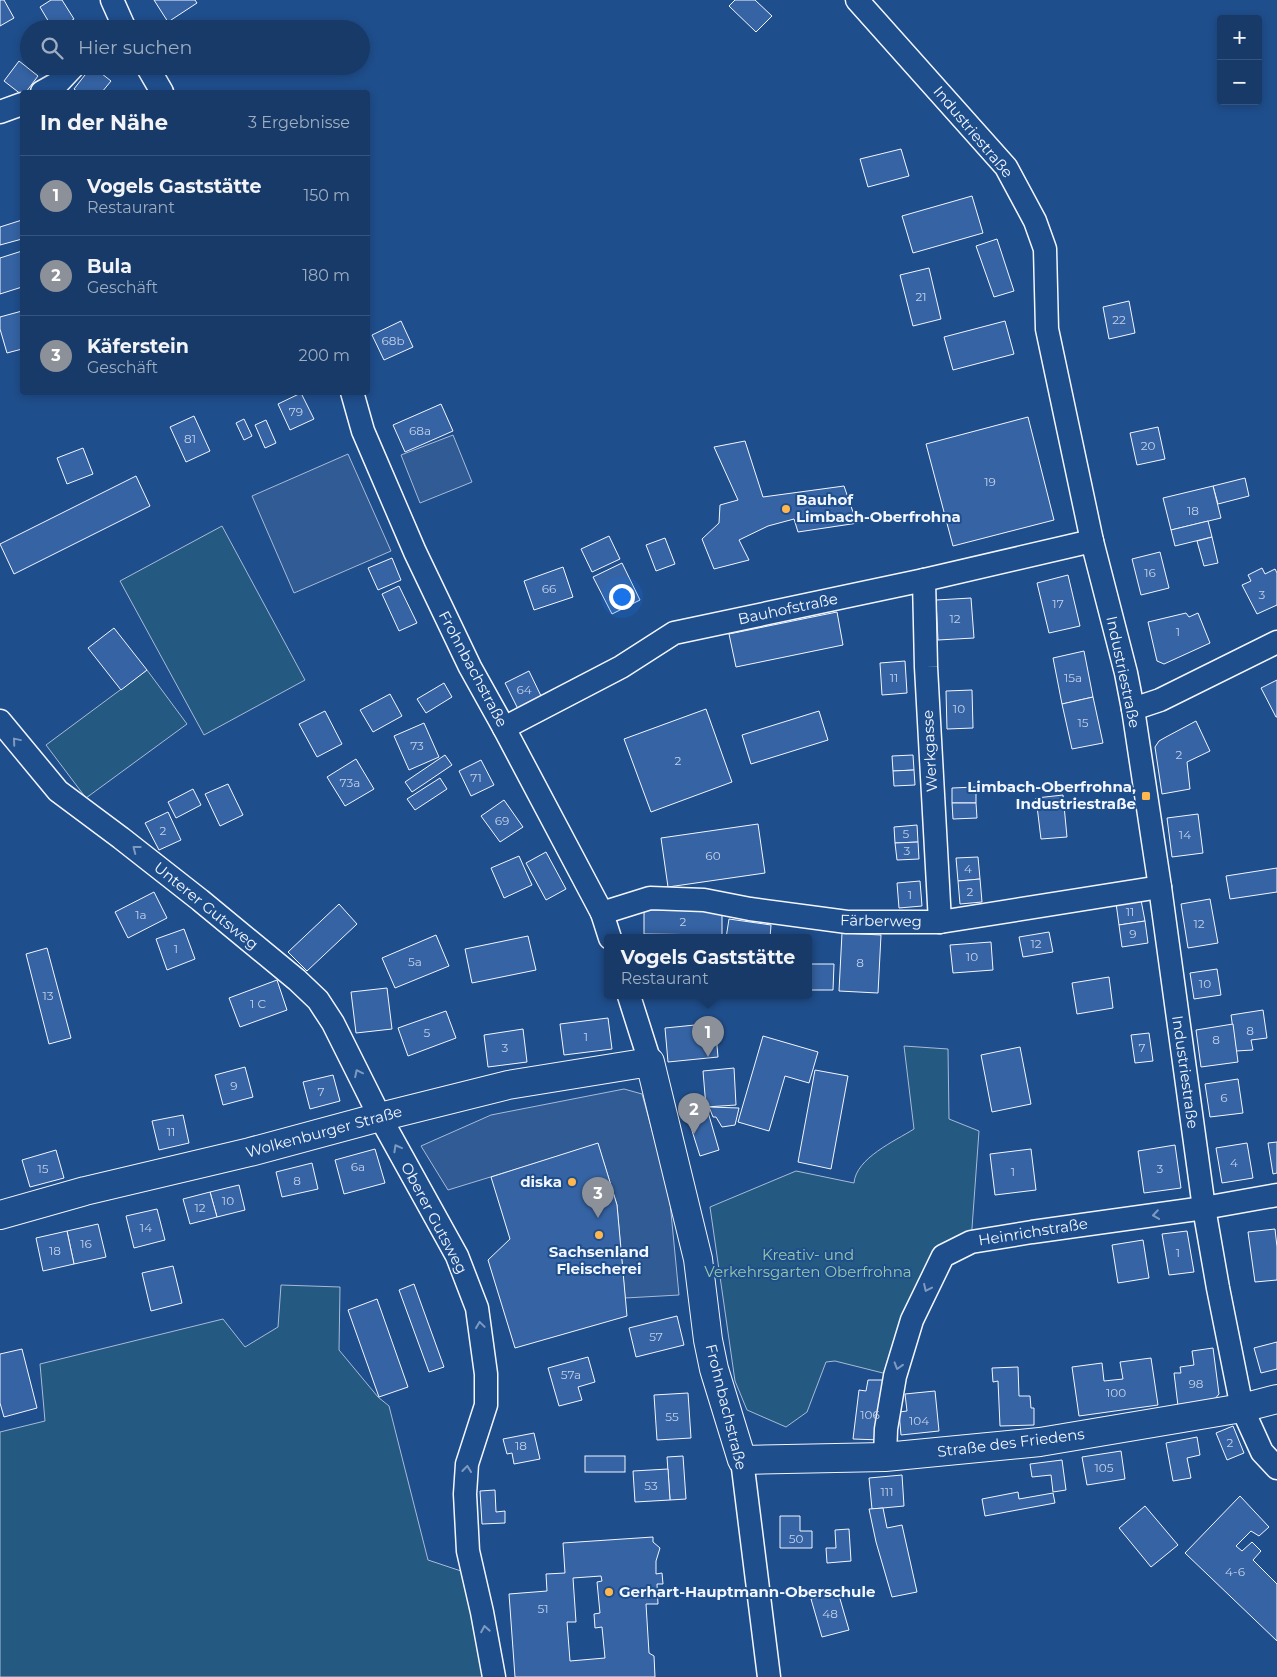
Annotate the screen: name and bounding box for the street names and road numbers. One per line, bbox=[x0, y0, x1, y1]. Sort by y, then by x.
street label: Industriestraße bbox=[929, 82, 1017, 181]
street label: Bauhofstraße bbox=[736, 589, 840, 628]
street label: Frohnbachstraße bbox=[435, 607, 512, 730]
street label: Industriestraße bbox=[1102, 614, 1145, 730]
street label: Werkgasse bbox=[918, 709, 941, 793]
street label: Unterer Gutsweg bbox=[150, 858, 262, 954]
street label: Färberweg bbox=[840, 910, 922, 931]
street label: Industriestraße bbox=[1168, 1014, 1203, 1130]
street label: Wolkenburger Straße bbox=[244, 1101, 404, 1162]
street label: Oberer Gutsweg bbox=[397, 1159, 472, 1277]
street label: Heinrichstraße bbox=[977, 1213, 1089, 1250]
street label: Frohnbachstraße bbox=[702, 1342, 751, 1472]
street label: Straße des Friedens bbox=[936, 1424, 1086, 1461]

